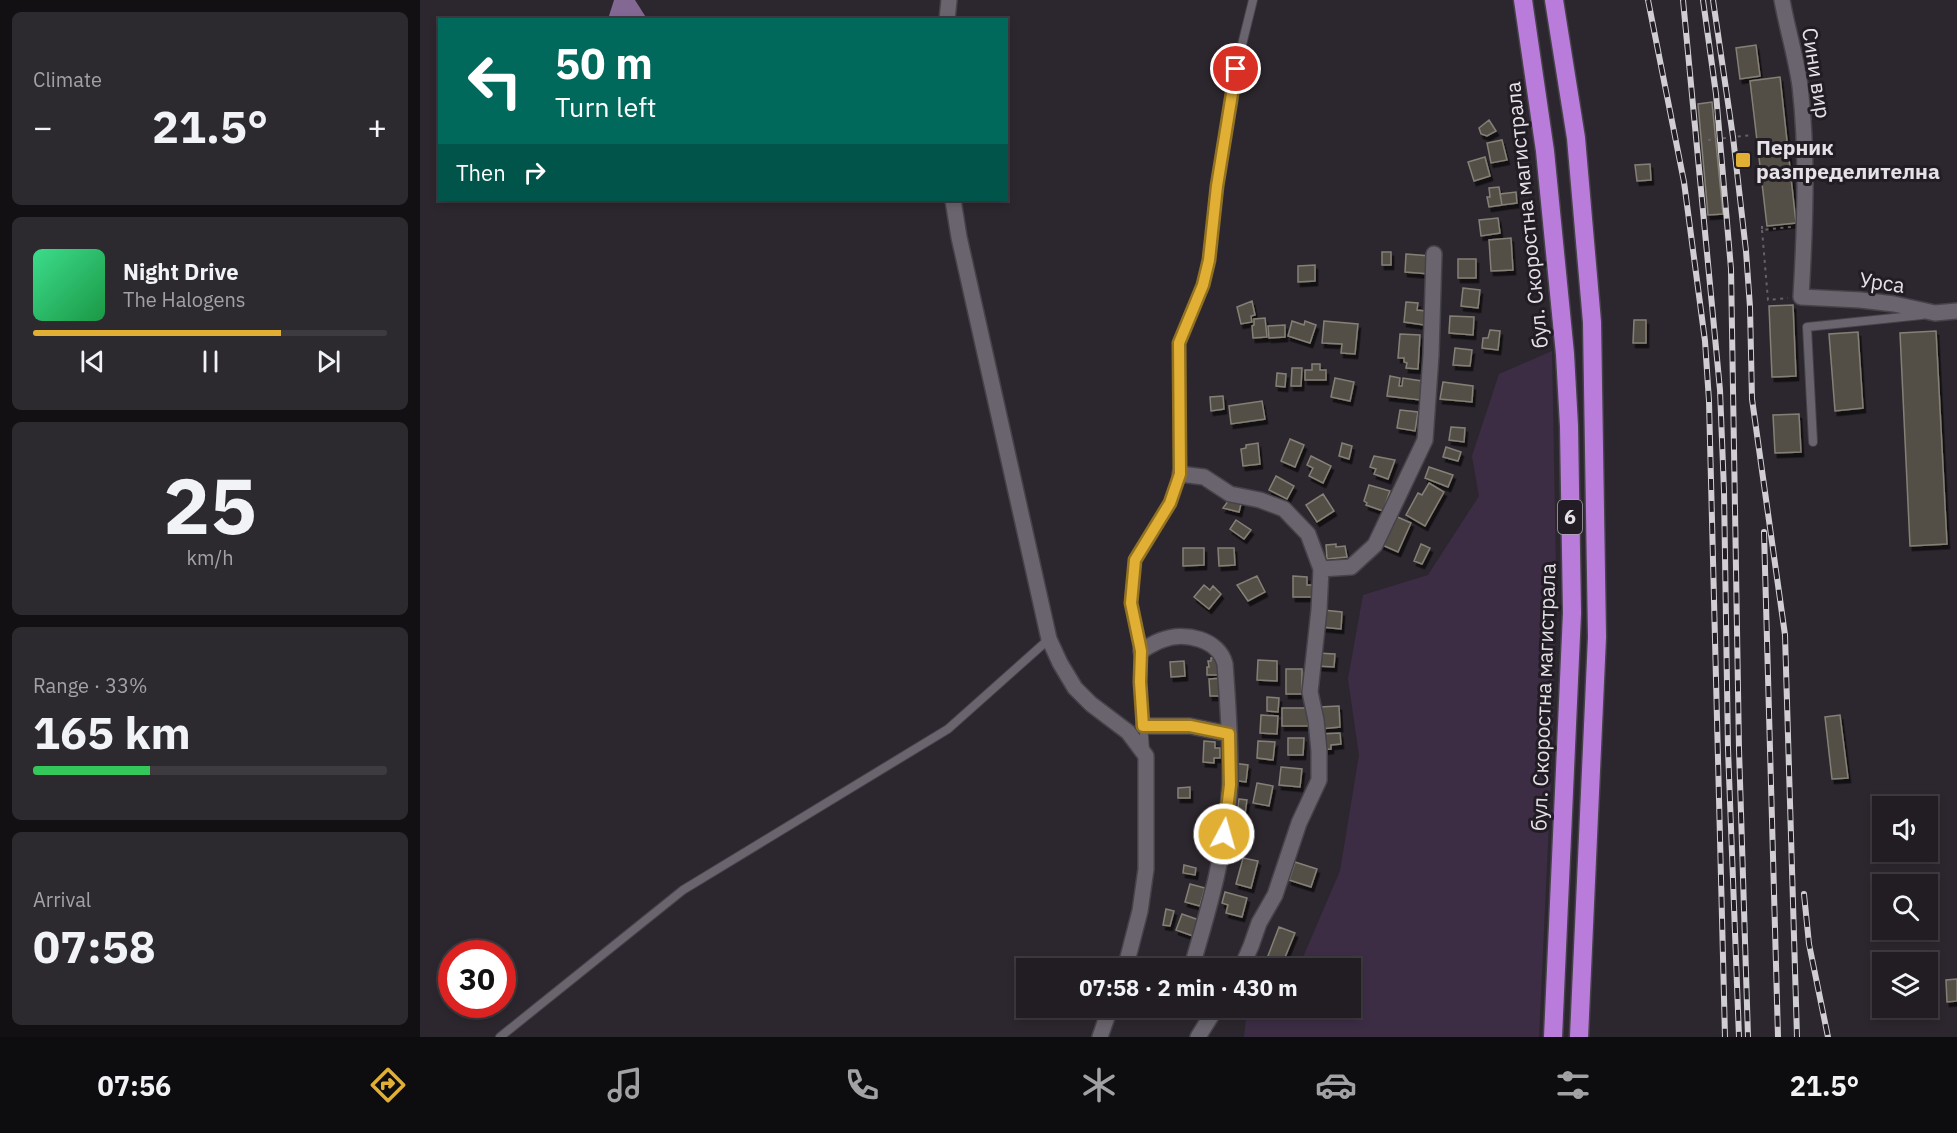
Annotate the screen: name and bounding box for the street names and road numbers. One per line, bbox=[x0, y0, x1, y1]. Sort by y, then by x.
street label: Сини вир bbox=[1796, 26, 1838, 120]
street label: бул. Скоростна магистрала bbox=[1498, 80, 1554, 350]
street label: Урса bbox=[1858, 265, 1907, 299]
road number: 6 bbox=[1558, 500, 1582, 534]
street label: бул. Скоростна магистрала bbox=[1524, 563, 1562, 831]

